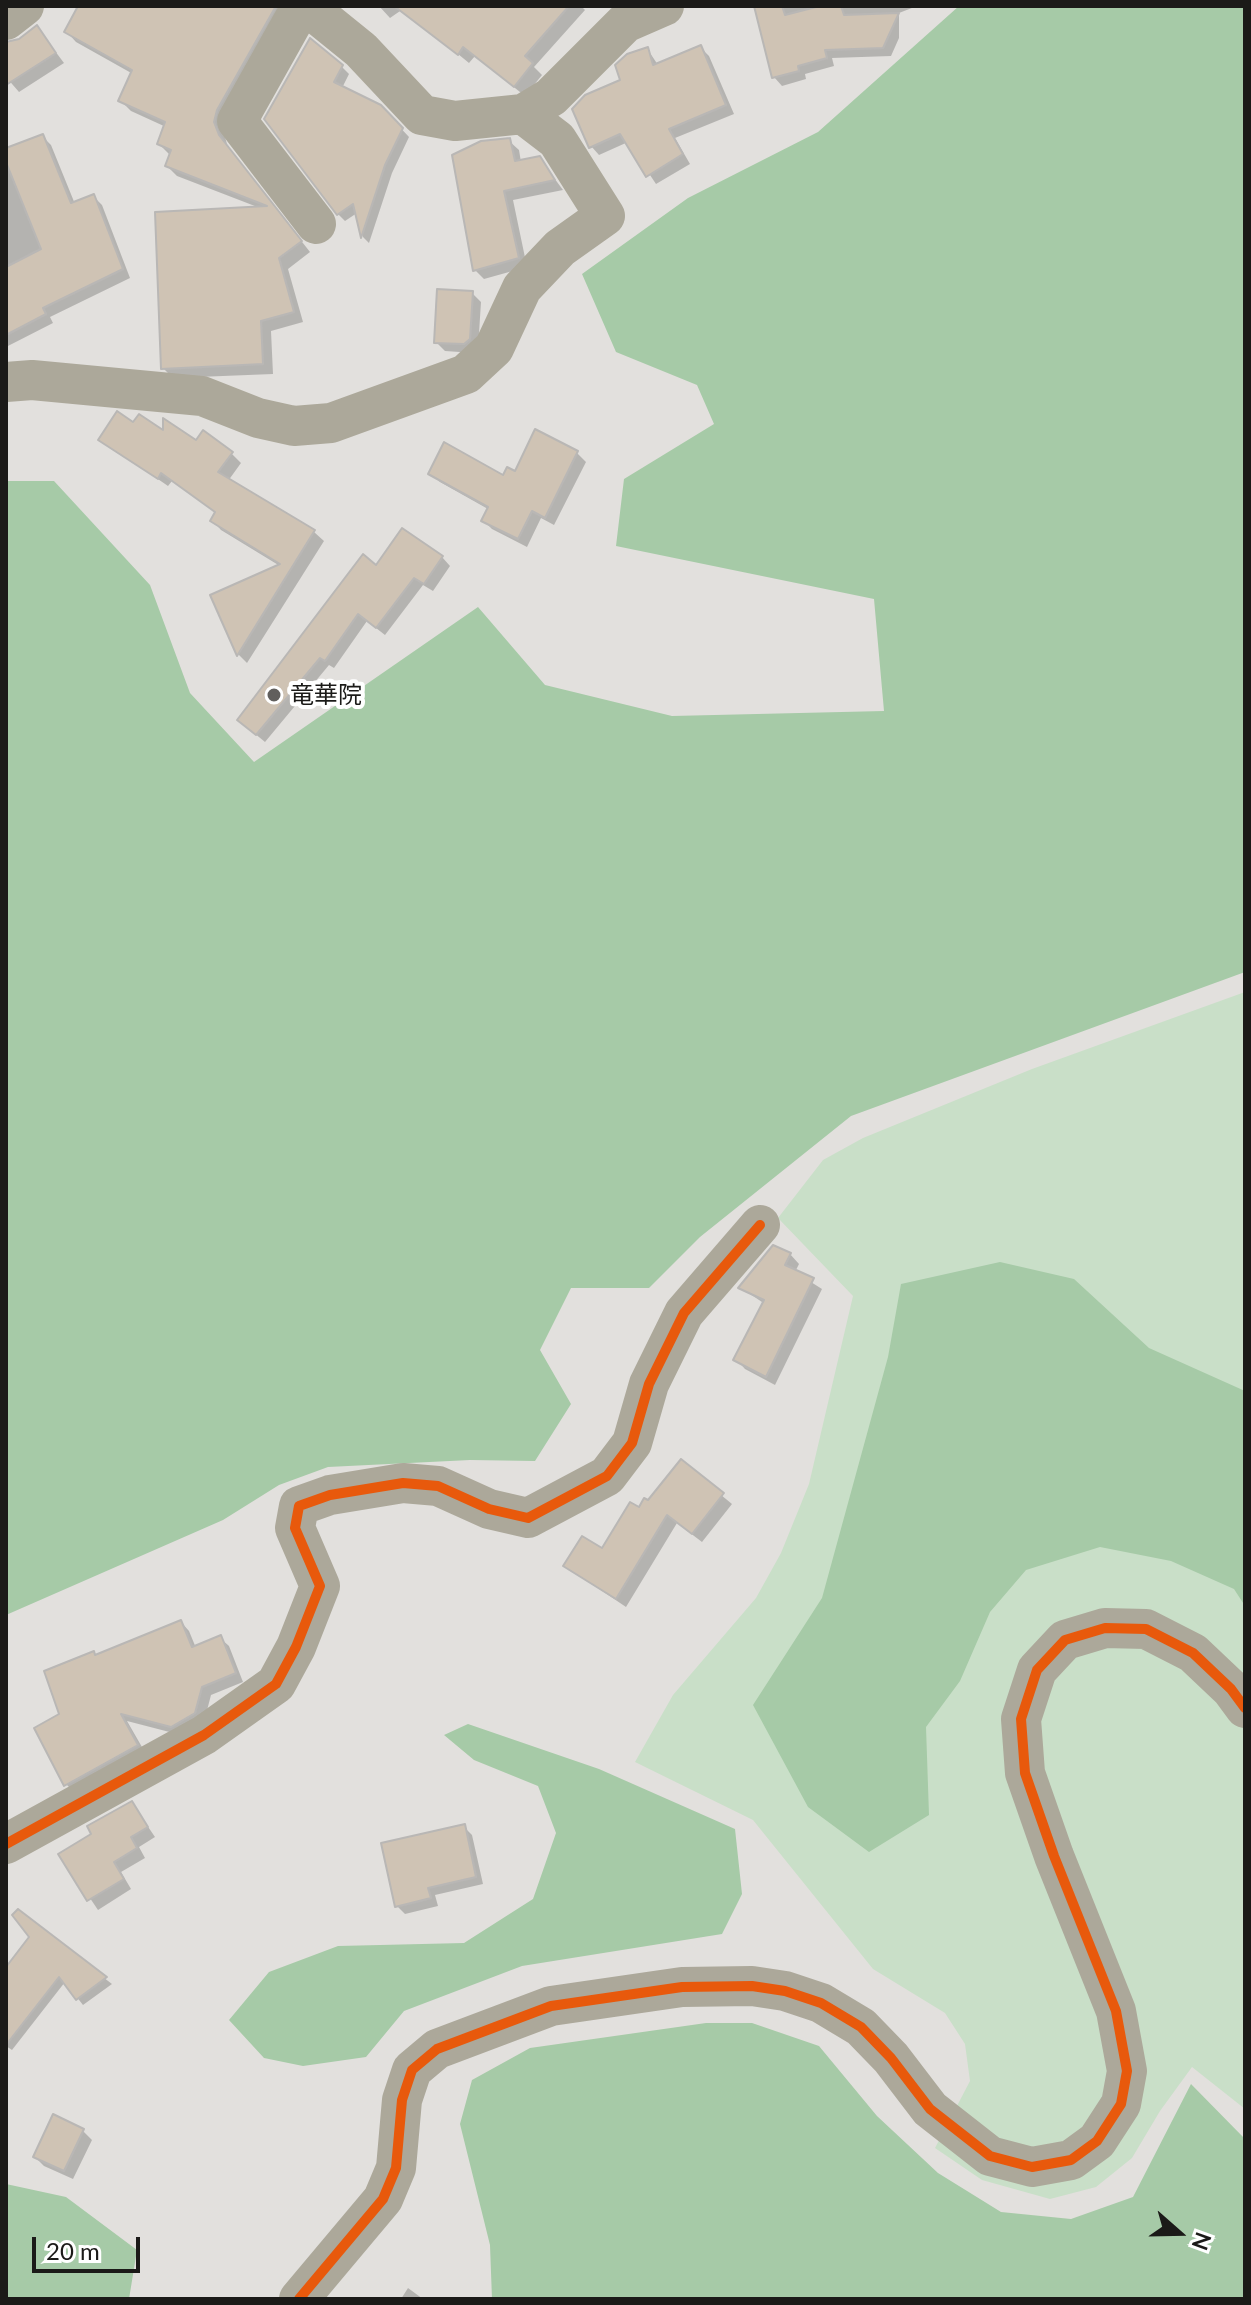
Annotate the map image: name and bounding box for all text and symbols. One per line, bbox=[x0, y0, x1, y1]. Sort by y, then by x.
place label: 竜華院 bbox=[290, 681, 362, 709]
marker: 竜華院 bbox=[265, 686, 283, 704]
north arrow bbox=[1139, 2193, 1219, 2273]
scale bar bbox=[36, 2221, 144, 2271]
text: N bbox=[1186, 2229, 1218, 2254]
text: 20 m bbox=[46, 2236, 100, 2265]

